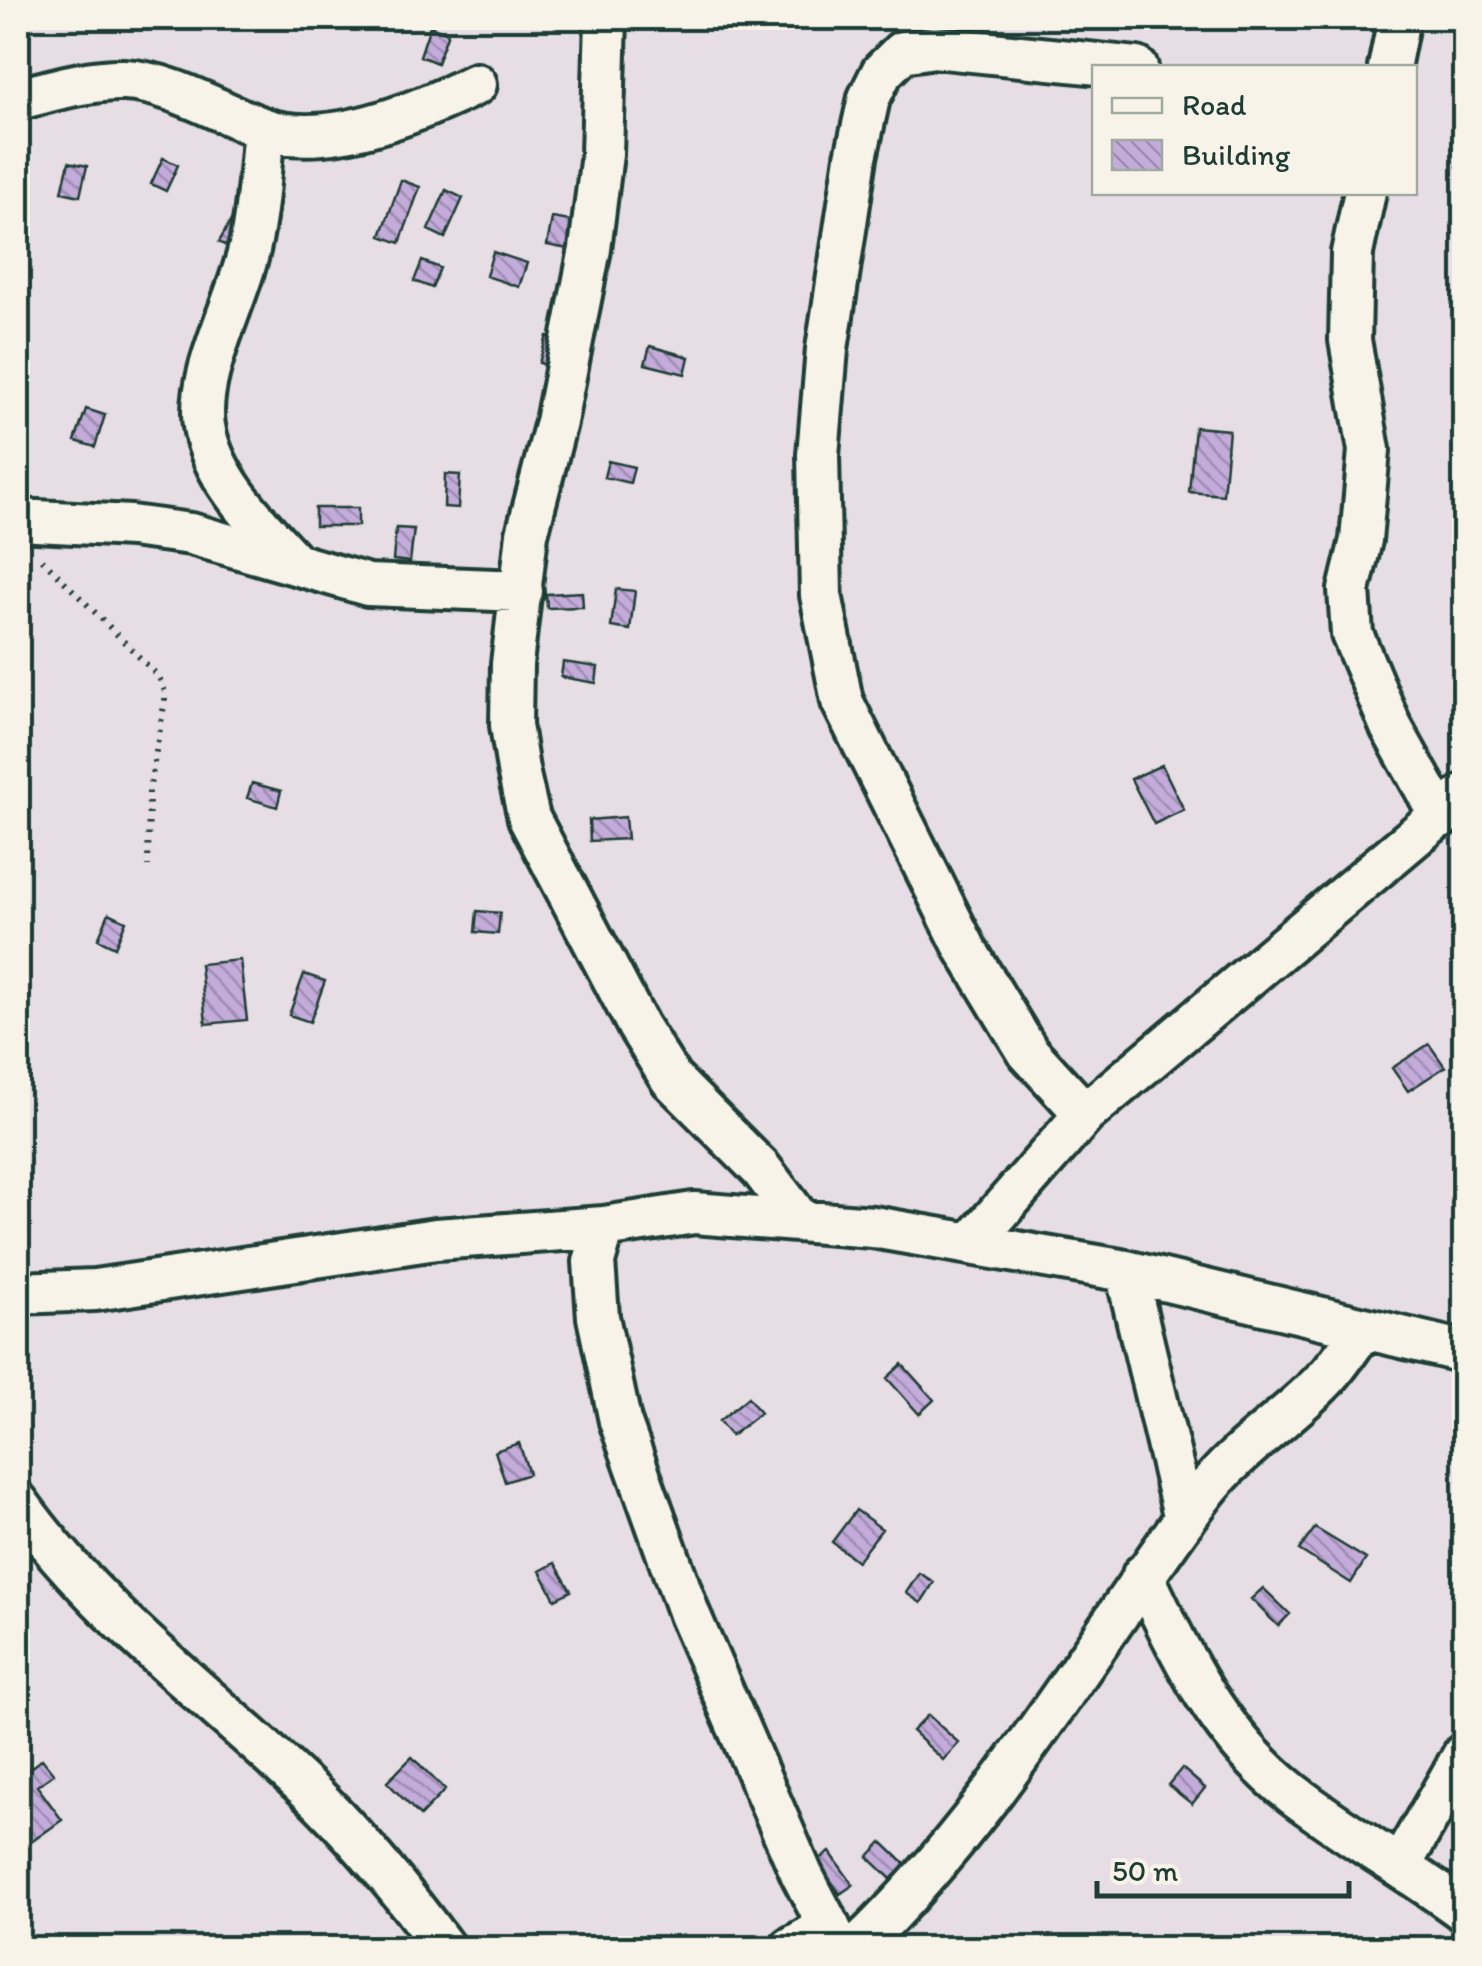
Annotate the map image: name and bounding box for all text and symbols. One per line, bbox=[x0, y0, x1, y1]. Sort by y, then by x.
legend bbox=[1092, 65, 1417, 195]
text: Road bbox=[1182, 86, 1247, 123]
text: Building bbox=[1182, 136, 1291, 173]
scale bar bbox=[1097, 1836, 1350, 1898]
text: 50 m bbox=[1112, 1852, 1178, 1889]

